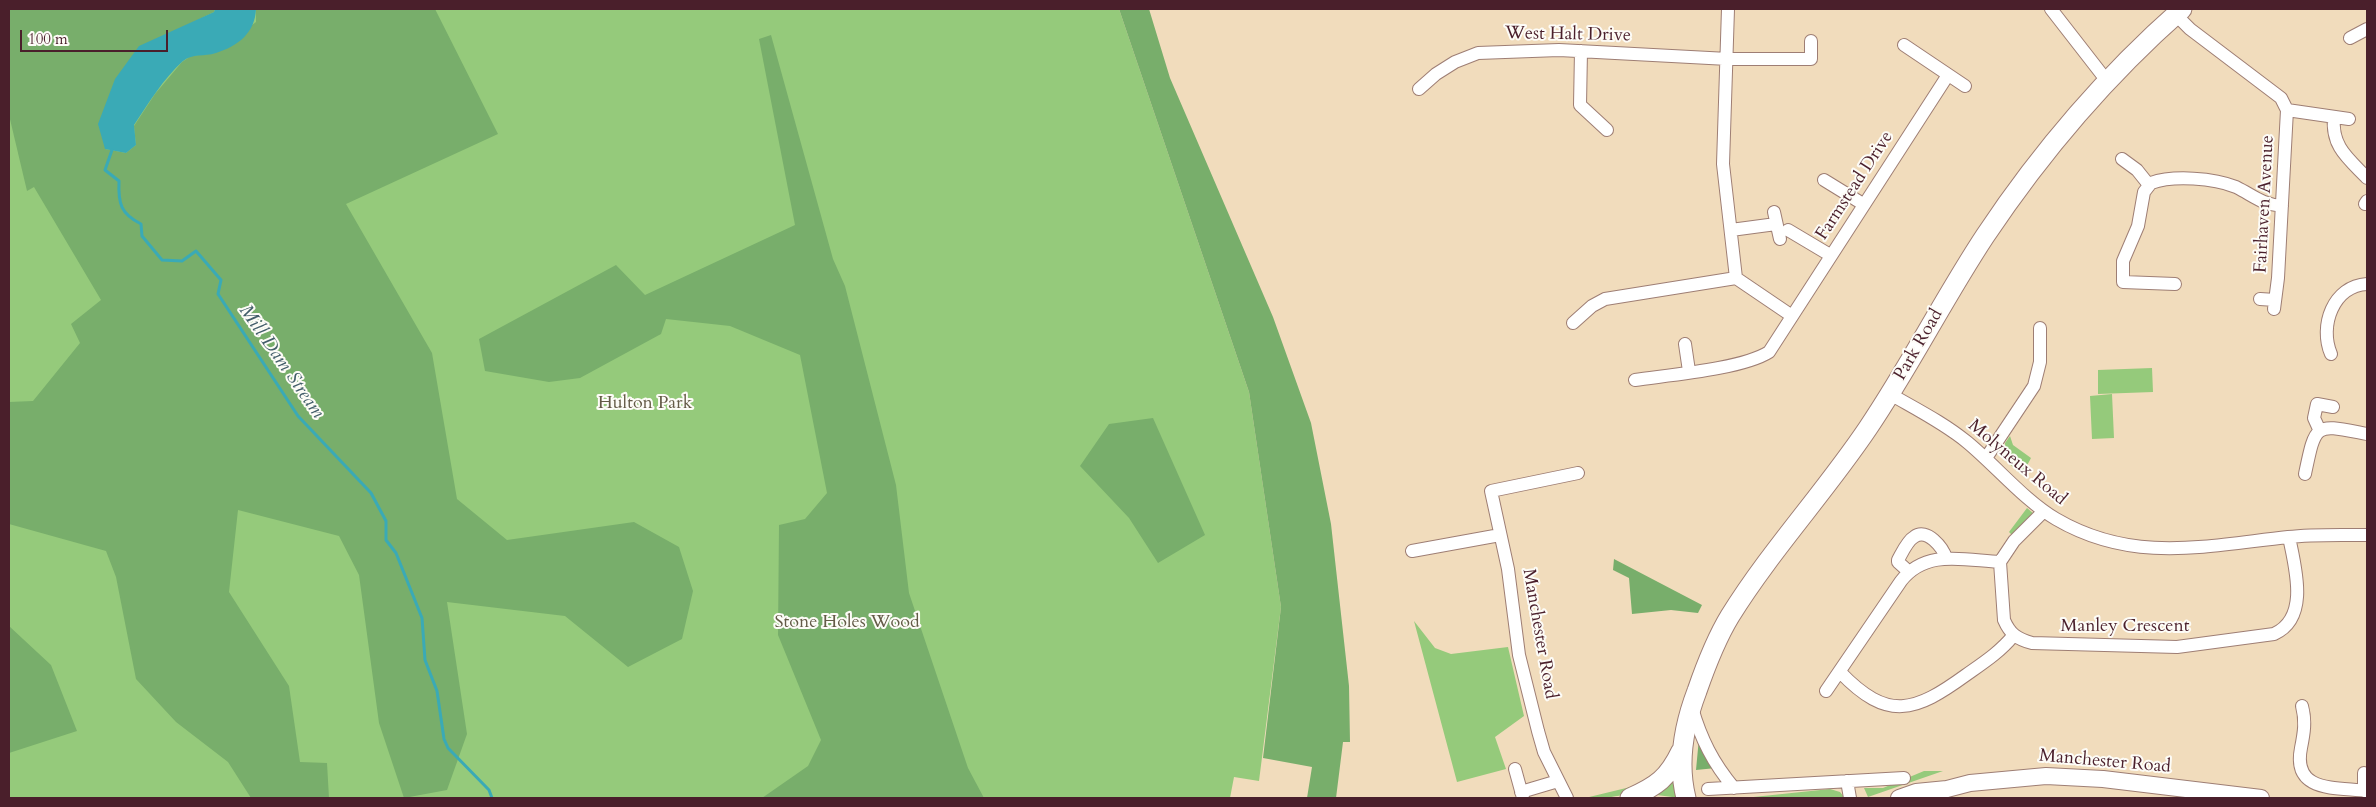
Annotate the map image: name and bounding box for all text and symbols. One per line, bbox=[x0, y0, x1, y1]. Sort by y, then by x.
scale bar bbox=[22, 20, 170, 52]
street label: West Halt Drive bbox=[1505, 23, 1631, 47]
text: 100 m bbox=[28, 29, 68, 49]
street label: Farmstead Drive bbox=[1812, 128, 1898, 244]
street label: Fairhaven Avenue bbox=[2251, 135, 2279, 273]
water label: Mill Dam Stream bbox=[233, 301, 329, 423]
street label: Park Road bbox=[1890, 305, 1948, 385]
park label: Hulton Park bbox=[598, 393, 692, 415]
street label: Molyneux Road bbox=[1963, 415, 2071, 511]
street label: Manchester Road bbox=[1517, 567, 1561, 701]
park label: Stone Holes Wood bbox=[775, 612, 919, 634]
street label: Manley Crescent bbox=[2061, 616, 2189, 638]
street label: Manchester Road bbox=[2038, 745, 2172, 779]

